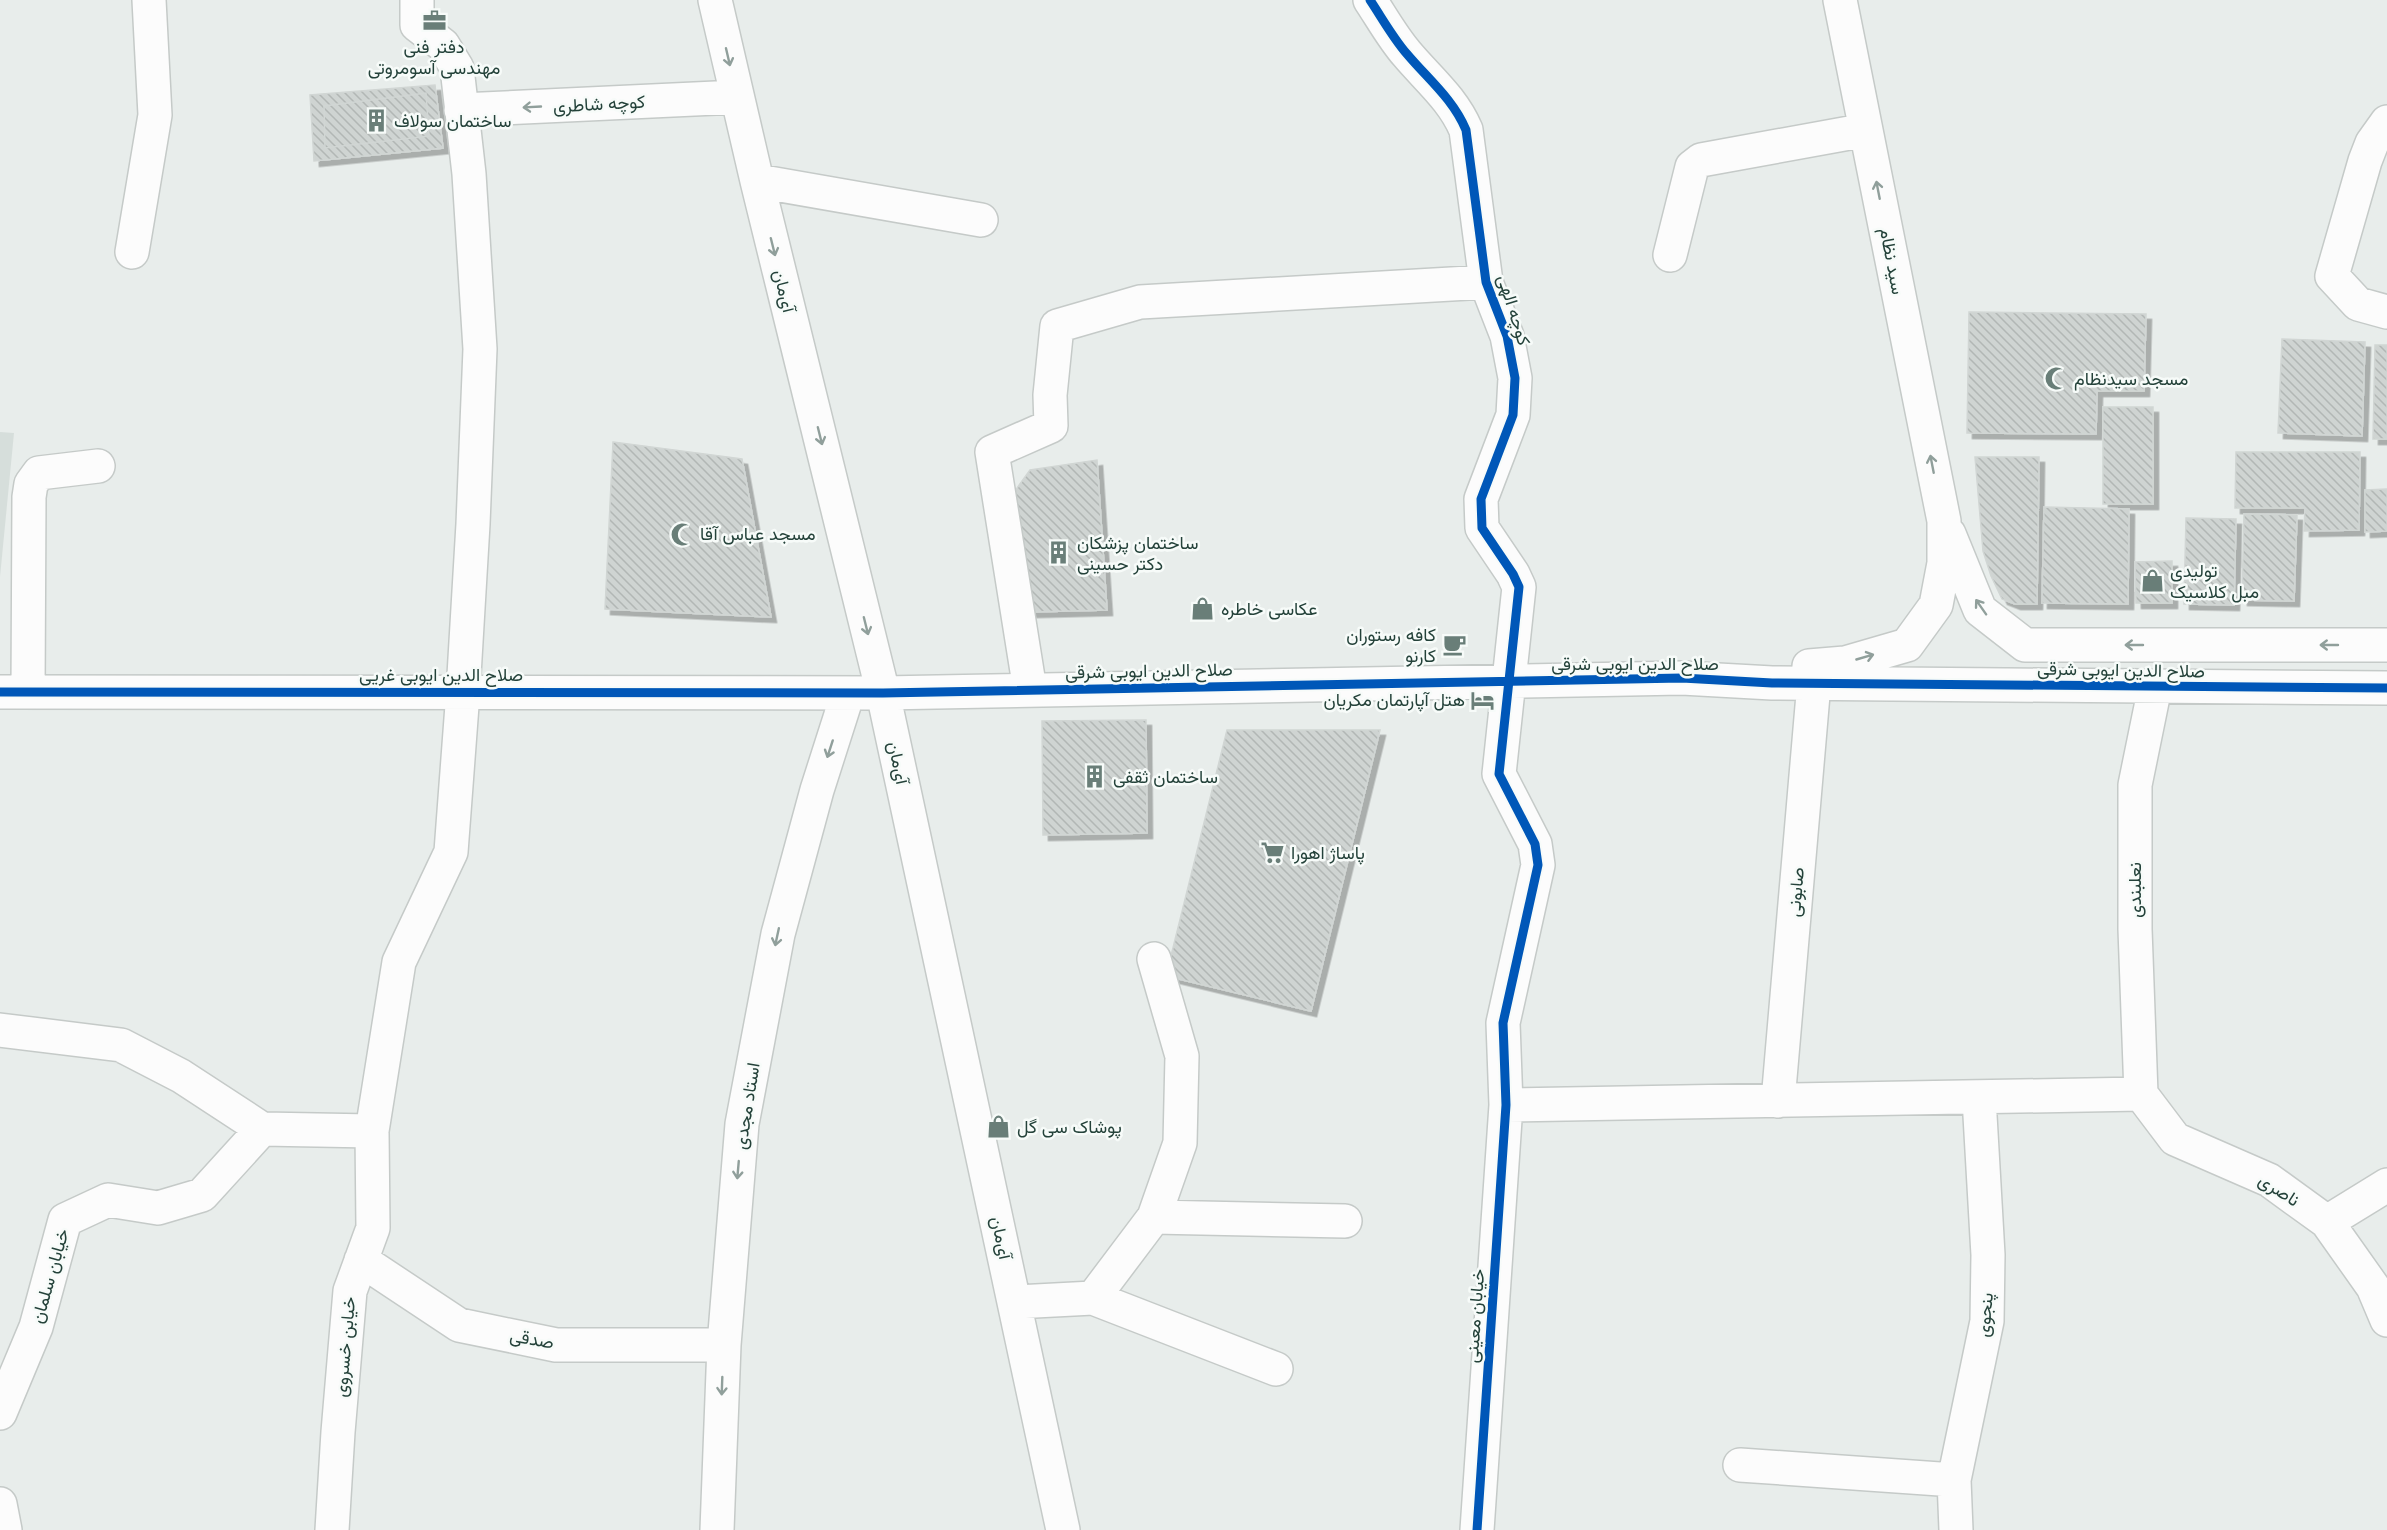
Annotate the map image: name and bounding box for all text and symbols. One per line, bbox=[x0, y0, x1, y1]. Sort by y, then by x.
office icon: دفتر فنی مهندسی آسومروتی bbox=[421, 8, 447, 34]
place label: دفتر فنی مهندسی آسومروتی bbox=[368, 36, 500, 79]
one-way arrow bbox=[723, 47, 735, 66]
street label: کوچه شاطری bbox=[552, 91, 646, 118]
one-way arrow bbox=[523, 101, 543, 112]
building icon: ساختمان سولاف bbox=[363, 108, 389, 134]
place label: ساختمان سولاف bbox=[394, 110, 511, 132]
one-way arrow bbox=[1872, 181, 1883, 201]
street label: سید نظام bbox=[1874, 226, 1909, 297]
one-way arrow bbox=[768, 237, 780, 256]
street label: آی‌مان bbox=[768, 267, 800, 316]
street label: کوچه الهی bbox=[1492, 272, 1535, 348]
mosque icon: مسجد سیدنظام bbox=[2043, 366, 2069, 392]
place label: مسجد سیدنظام bbox=[2074, 368, 2188, 391]
one-way arrow bbox=[814, 426, 826, 445]
one-way arrow bbox=[1926, 455, 1937, 474]
mosque icon: مسجد عباس آقا bbox=[669, 521, 695, 547]
place label: مسجد عباس آقا bbox=[700, 523, 816, 545]
place label: ساختمان پزشکان دکتر حسینی bbox=[1077, 532, 1198, 575]
building icon: ساختمان پزشکان دکتر حسینی bbox=[1046, 540, 1072, 566]
place label: تولیدی مبل کلاسیک bbox=[2170, 560, 2259, 603]
shop icon: تولیدی مبل کلاسیک bbox=[2139, 568, 2165, 594]
shop icon: عکاسی خاطره bbox=[1190, 596, 1216, 622]
place label: عکاسی خاطره bbox=[1221, 598, 1317, 620]
one-way arrow bbox=[1975, 599, 1988, 616]
one-way arrow bbox=[860, 616, 872, 635]
place label: کافه رستوران کارنو bbox=[1346, 624, 1436, 667]
cafe icon: کافه رستوران کارنو bbox=[1441, 632, 1467, 658]
one-way arrow bbox=[2124, 639, 2144, 651]
one-way arrow bbox=[2319, 639, 2339, 651]
one-way arrow bbox=[1855, 651, 1874, 662]
street label: صلاح الدین ایوبی شرقی bbox=[1551, 653, 1719, 676]
street label: صلاح الدین ایوبی شرقی bbox=[2037, 658, 2205, 683]
street label: صلاح الدین ایوبی شرقی bbox=[1065, 659, 1233, 684]
street label: صلاح الدین ایوبی غریی bbox=[359, 664, 523, 687]
hotel icon: هتل آپارتمان مکریان bbox=[1470, 687, 1496, 713]
place label: هتل آپارتمان مکریان bbox=[1324, 689, 1465, 712]
one-way arrow bbox=[824, 739, 835, 758]
street label: آی‌مان bbox=[883, 739, 914, 788]
building icon: ساختمان ثقفی bbox=[1082, 764, 1108, 790]
place label: ساختمان ثقفی bbox=[1113, 766, 1218, 788]
supermarket icon: پاساژ اهورا bbox=[1260, 840, 1286, 866]
place label: پاساژ اهورا bbox=[1291, 842, 1365, 865]
street label: نعلبندی bbox=[2124, 862, 2146, 918]
street label: صابونی bbox=[1783, 866, 1809, 918]
one-way arrow bbox=[771, 926, 782, 946]
street label: استاد مجدی bbox=[729, 1061, 765, 1151]
shop icon: پوشاک سی گل bbox=[986, 1114, 1012, 1140]
place label: پوشاک سی گل bbox=[1017, 1116, 1122, 1139]
one-way arrow bbox=[732, 1160, 743, 1180]
street label: ناصری bbox=[2254, 1169, 2304, 1211]
street label: آی‌مان bbox=[986, 1214, 1017, 1263]
street label: خیابان سلمان bbox=[26, 1226, 74, 1326]
street label: خیابان معینی bbox=[1461, 1268, 1489, 1364]
street label: پنجوی bbox=[1972, 1292, 1999, 1338]
street label: خیابن خسروی bbox=[330, 1296, 360, 1398]
street label: صدقی bbox=[508, 1324, 556, 1354]
one-way arrow bbox=[717, 1375, 728, 1395]

